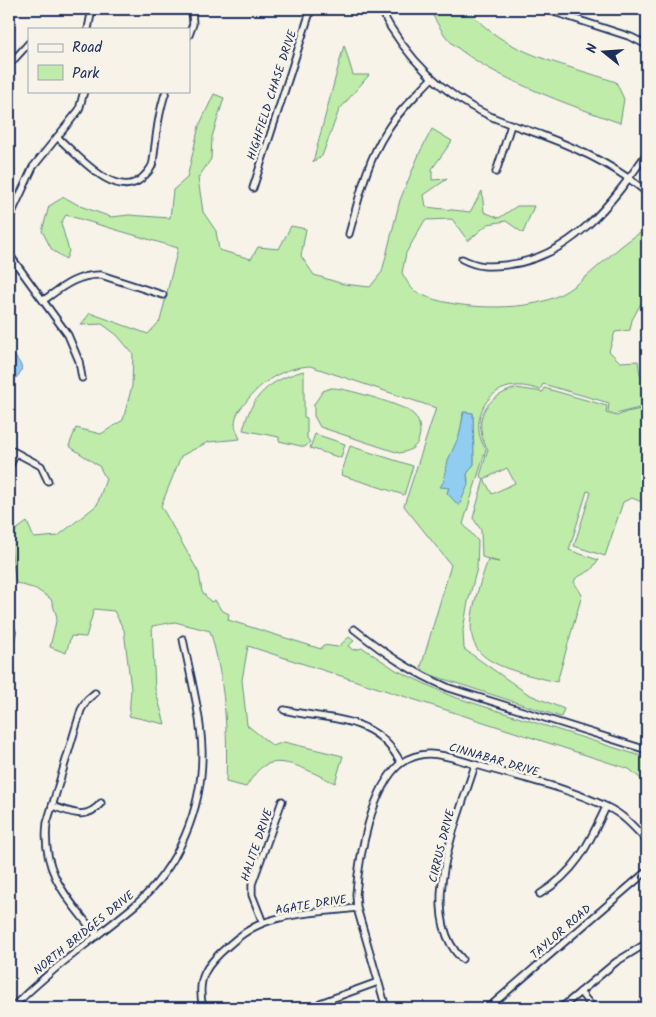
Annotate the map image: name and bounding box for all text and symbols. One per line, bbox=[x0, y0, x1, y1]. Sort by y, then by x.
street label: HIGHFIELD CHASE DRIVE bbox=[242, 27, 302, 163]
legend bbox=[28, 28, 190, 92]
north arrow bbox=[578, 28, 628, 78]
text: Road bbox=[72, 36, 103, 60]
text: N bbox=[581, 41, 604, 56]
text: Park bbox=[72, 62, 100, 86]
street label: CINNABAR DRIVE bbox=[447, 738, 542, 782]
street label: HALITE DRIVE bbox=[236, 805, 279, 884]
street label: CIRRUS DRIVE bbox=[424, 806, 461, 885]
street label: NORTH BRIDGES DRIVE bbox=[29, 886, 139, 980]
street label: AGATE DRIVE bbox=[274, 890, 349, 920]
street label: TAYLOR ROAD bbox=[526, 900, 596, 964]

